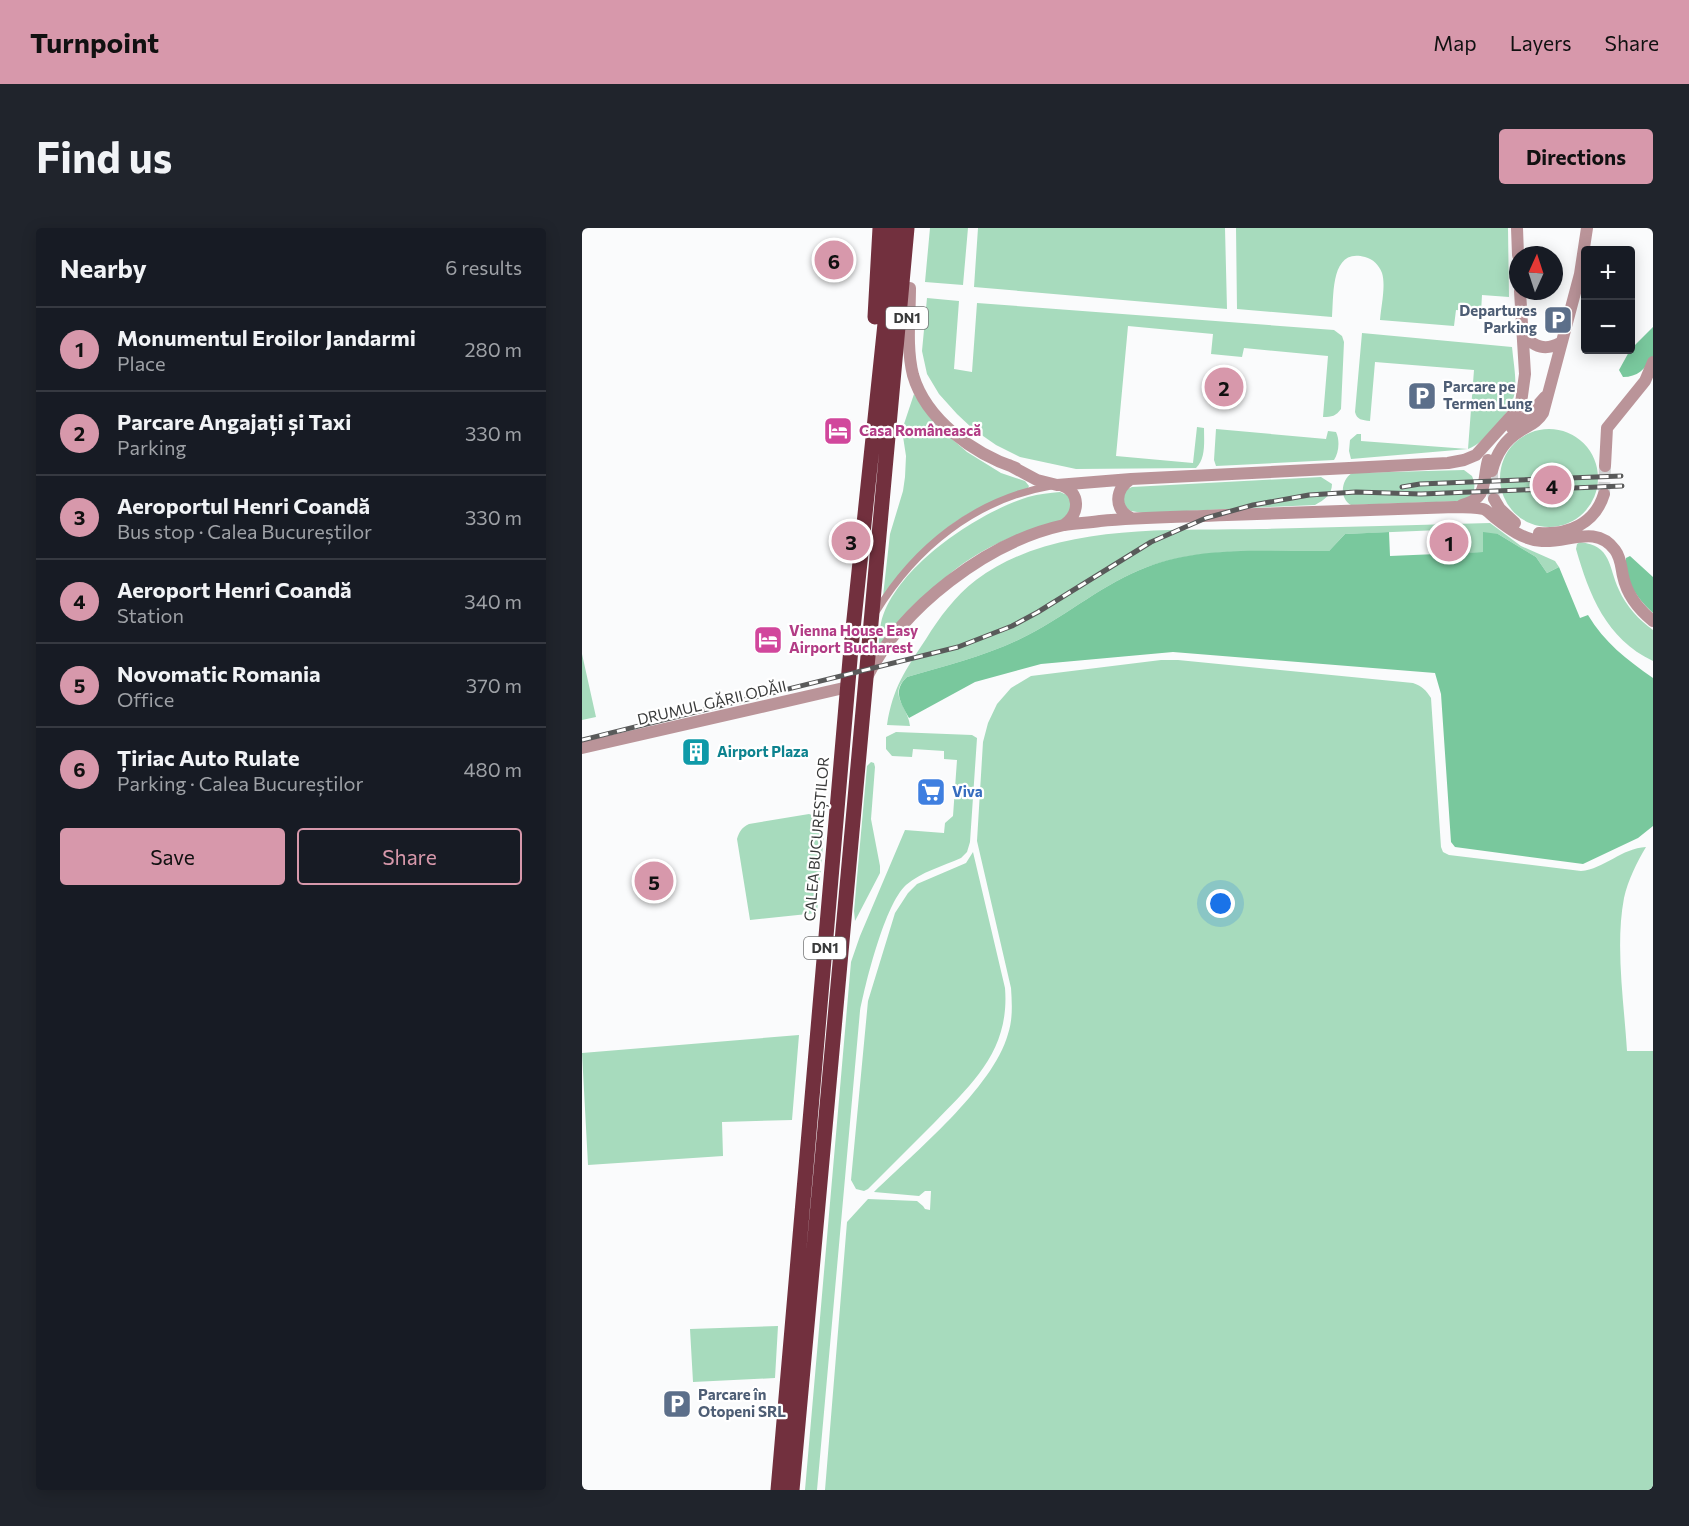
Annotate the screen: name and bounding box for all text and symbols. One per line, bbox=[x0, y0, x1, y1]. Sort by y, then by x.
text: Turnpoint bbox=[30, 25, 159, 59]
text: Map bbox=[1433, 30, 1477, 55]
text: Layers bbox=[1510, 30, 1572, 55]
text: Share bbox=[1605, 30, 1659, 55]
button: Directions bbox=[1499, 129, 1653, 184]
text: Find us bbox=[36, 130, 172, 182]
pin: 6 bbox=[814, 237, 854, 282]
north arrow bbox=[1509, 246, 1563, 300]
map controls bbox=[1581, 246, 1635, 354]
button: + bbox=[1581, 246, 1635, 300]
text: Nearby bbox=[60, 252, 147, 283]
text: 6 results bbox=[445, 255, 522, 279]
button: − bbox=[1581, 300, 1635, 354]
place label: Departures Parking bbox=[1459, 301, 1537, 336]
parking icon: Departures Parking bbox=[1542, 304, 1574, 336]
road number: DN1 bbox=[886, 307, 928, 329]
text: Monumentul Eroilor Jandarmi bbox=[117, 324, 416, 351]
text: 1 bbox=[75, 337, 84, 361]
text: 280 m bbox=[464, 337, 522, 361]
text: Place bbox=[117, 351, 166, 375]
pin: 2 bbox=[1204, 364, 1244, 410]
place label: Parcare pe Termen Lung bbox=[1443, 377, 1532, 412]
parking icon: Parcare pe Termen Lung bbox=[1406, 380, 1438, 412]
text: Parcare Angajați și Taxi bbox=[117, 408, 351, 435]
hotel icon: Casa Românească bbox=[822, 415, 854, 447]
text: 2 bbox=[74, 421, 85, 445]
text: 330 m bbox=[465, 421, 522, 445]
place label: Casa Românească bbox=[859, 421, 981, 439]
text: Parking bbox=[117, 435, 186, 459]
pin: 4 bbox=[1532, 462, 1572, 508]
text: Aeroportul Henri Coandă bbox=[117, 492, 370, 519]
text: 3 bbox=[74, 505, 85, 529]
text: 330 m bbox=[465, 505, 522, 529]
pin: 3 bbox=[832, 518, 870, 564]
text: Bus stop · Calea Bucureștilor bbox=[117, 519, 372, 543]
pin: 1 bbox=[1430, 520, 1468, 564]
text: Aeroport Henri Coandă bbox=[117, 576, 352, 603]
text: 4 bbox=[73, 589, 86, 613]
text: 340 m bbox=[464, 589, 522, 613]
text: Station bbox=[117, 603, 184, 627]
place label: Vienna House Easy Airport Bucharest bbox=[789, 621, 919, 656]
hotel icon: Vienna House Easy Airport Bucharest bbox=[752, 624, 784, 656]
text: Novomatic Romania bbox=[117, 660, 321, 687]
text: 5 bbox=[74, 673, 85, 697]
text: 370 m bbox=[466, 673, 522, 697]
street label: DRUMUL GĂRII ODĂII bbox=[635, 675, 788, 728]
text: Office bbox=[117, 687, 174, 711]
building icon: Airport Plaza bbox=[680, 736, 712, 768]
place label: Airport Plaza bbox=[717, 742, 809, 760]
text: Țiriac Auto Rulate bbox=[117, 744, 300, 771]
street label: CALEA BUCUREȘTILOR bbox=[800, 756, 834, 922]
text: 6 bbox=[73, 757, 86, 781]
text: 480 m bbox=[464, 757, 522, 781]
text: Parking · Calea Bucureștilor bbox=[117, 771, 363, 795]
supermarket icon: Viva bbox=[915, 776, 947, 808]
place label: Viva bbox=[952, 782, 983, 800]
button: Save bbox=[60, 828, 285, 885]
button: Share bbox=[297, 828, 522, 885]
pin: 5 bbox=[634, 858, 674, 904]
your location bbox=[1206, 889, 1235, 918]
road number: DN1 bbox=[804, 937, 846, 959]
place label: Parcare în Otopeni SRL bbox=[698, 1385, 786, 1420]
parking icon: Parcare în Otopeni SRL bbox=[661, 1388, 693, 1420]

